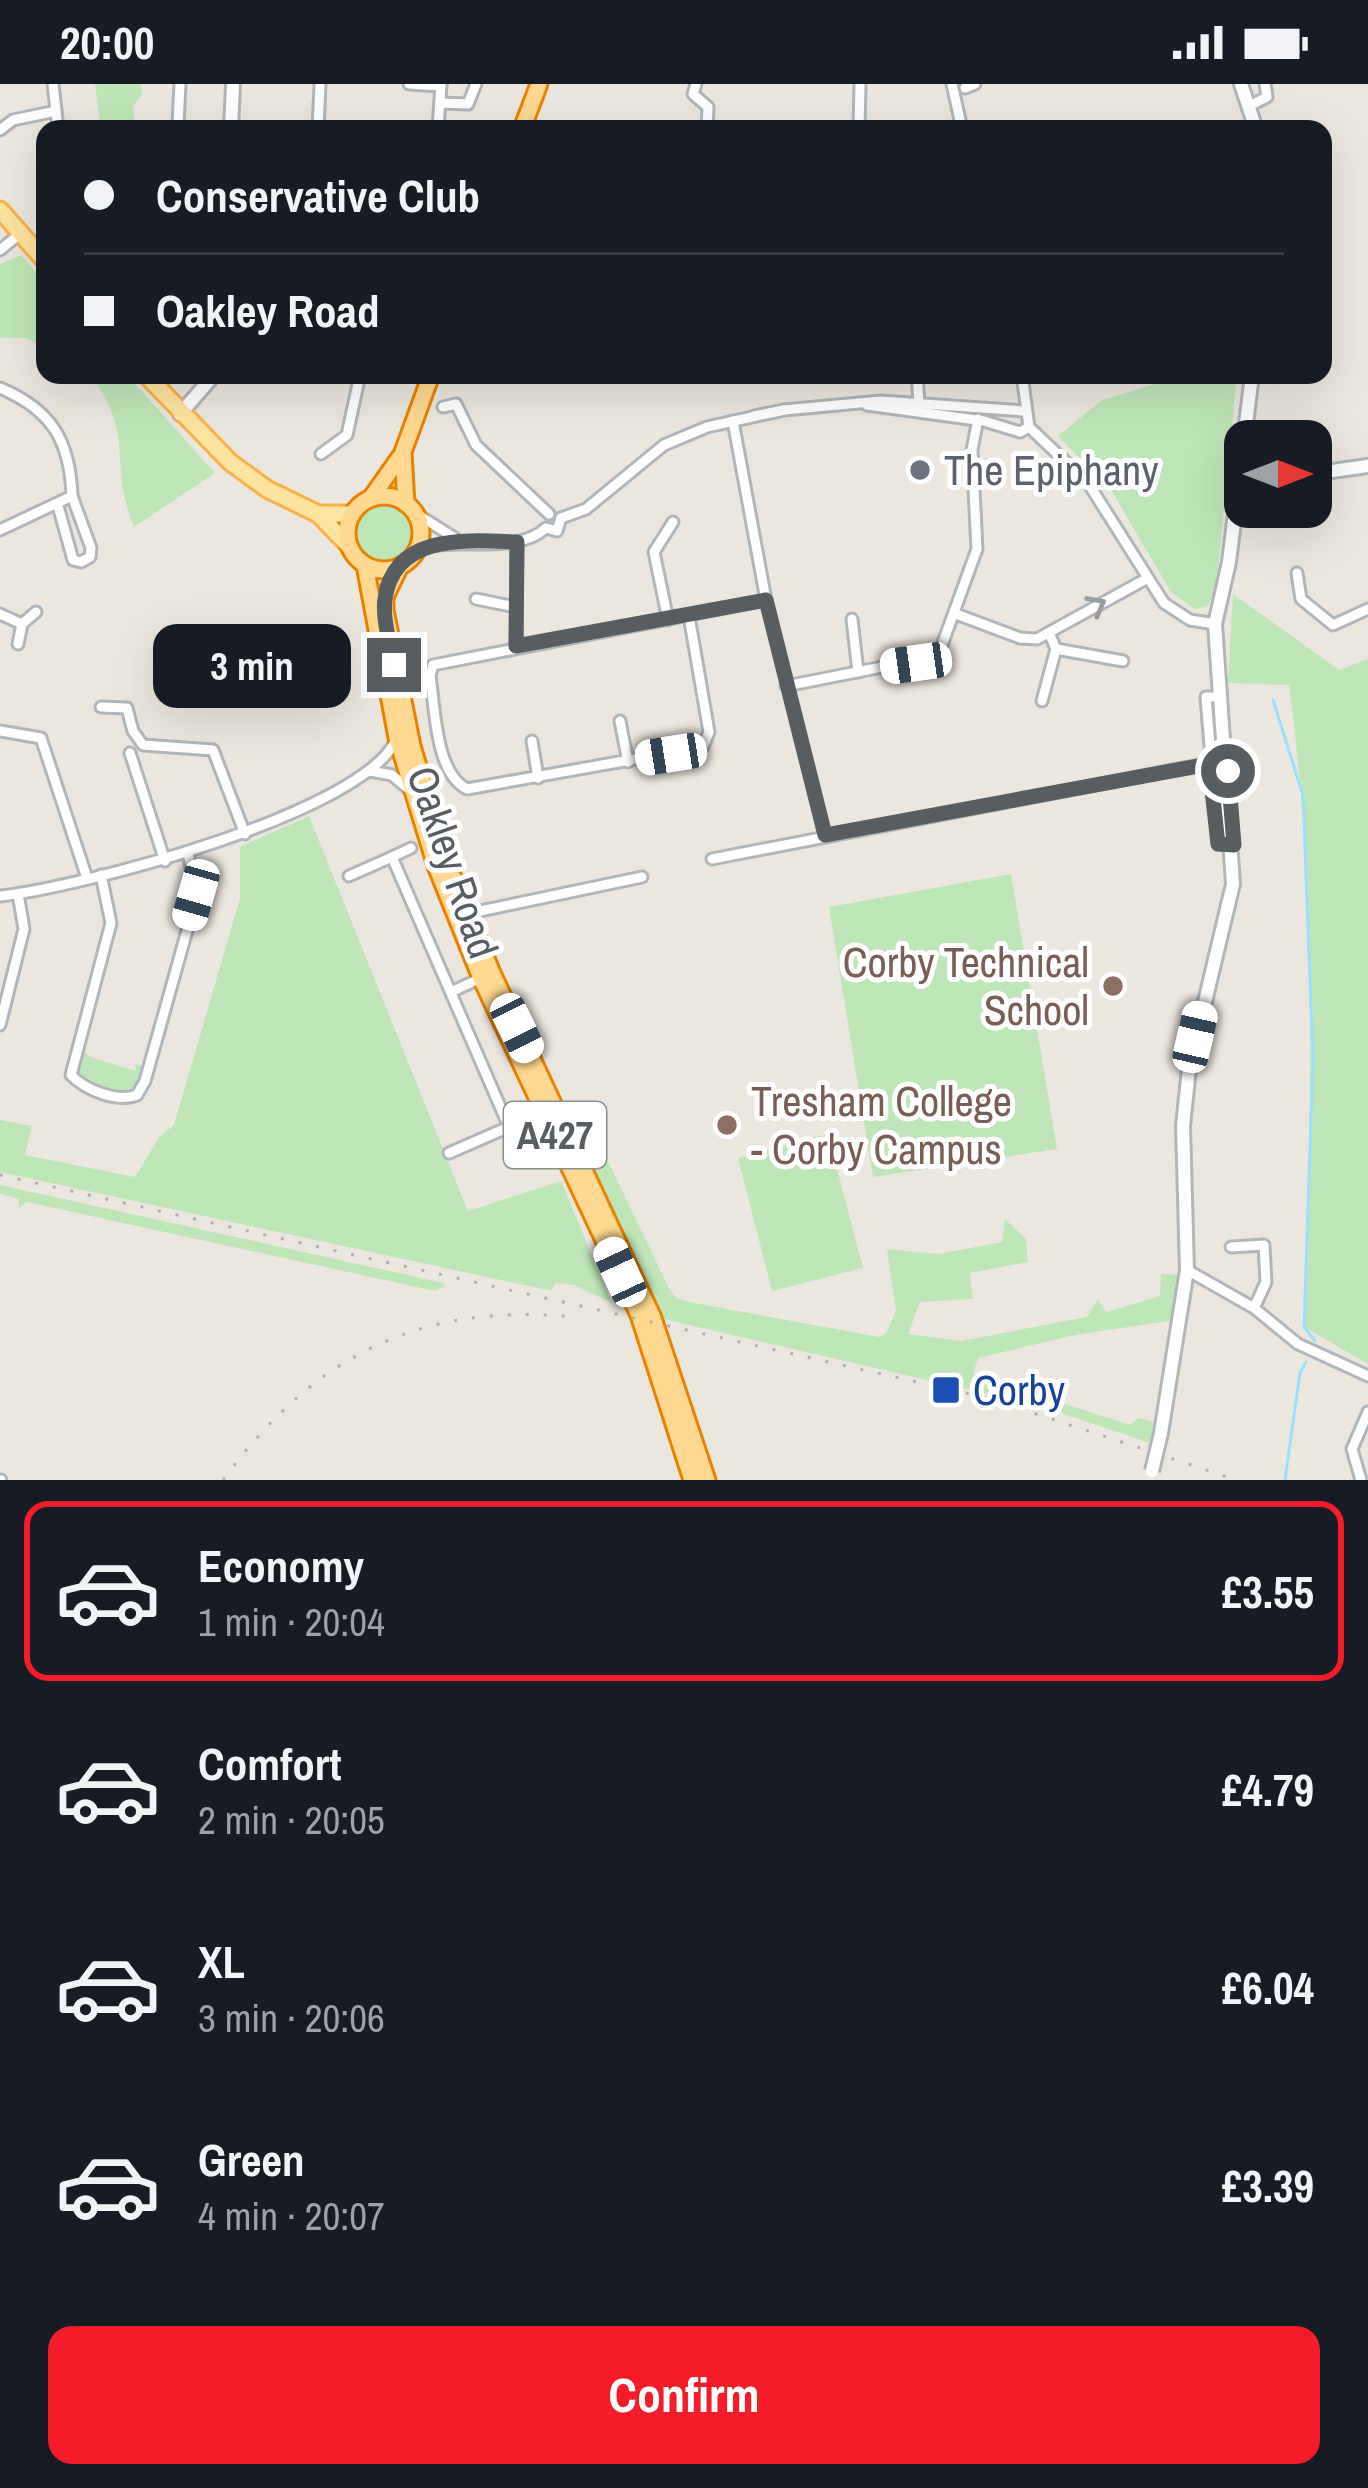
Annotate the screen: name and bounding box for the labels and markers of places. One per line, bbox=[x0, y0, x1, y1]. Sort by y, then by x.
place label: The Epiphany bbox=[944, 442, 1158, 498]
marker: The Epiphany bbox=[907, 457, 933, 483]
place label: Corby Technical School bbox=[843, 934, 1089, 1038]
marker: Corby Technical School bbox=[1100, 973, 1126, 999]
place label: Tresham College - Corby Campus bbox=[751, 1073, 1012, 1177]
marker: Tresham College - Corby Campus bbox=[714, 1112, 740, 1138]
place label: Corby bbox=[973, 1362, 1065, 1418]
marker: Corby bbox=[930, 1374, 962, 1406]

